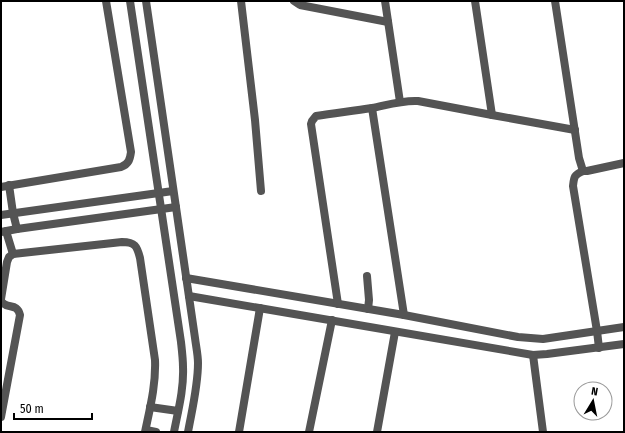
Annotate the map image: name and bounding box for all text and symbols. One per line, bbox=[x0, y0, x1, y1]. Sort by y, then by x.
north arrow bbox=[573, 381, 613, 421]
text: N bbox=[590, 385, 599, 399]
scale bar bbox=[14, 395, 92, 421]
text: 50 m bbox=[20, 402, 44, 416]

